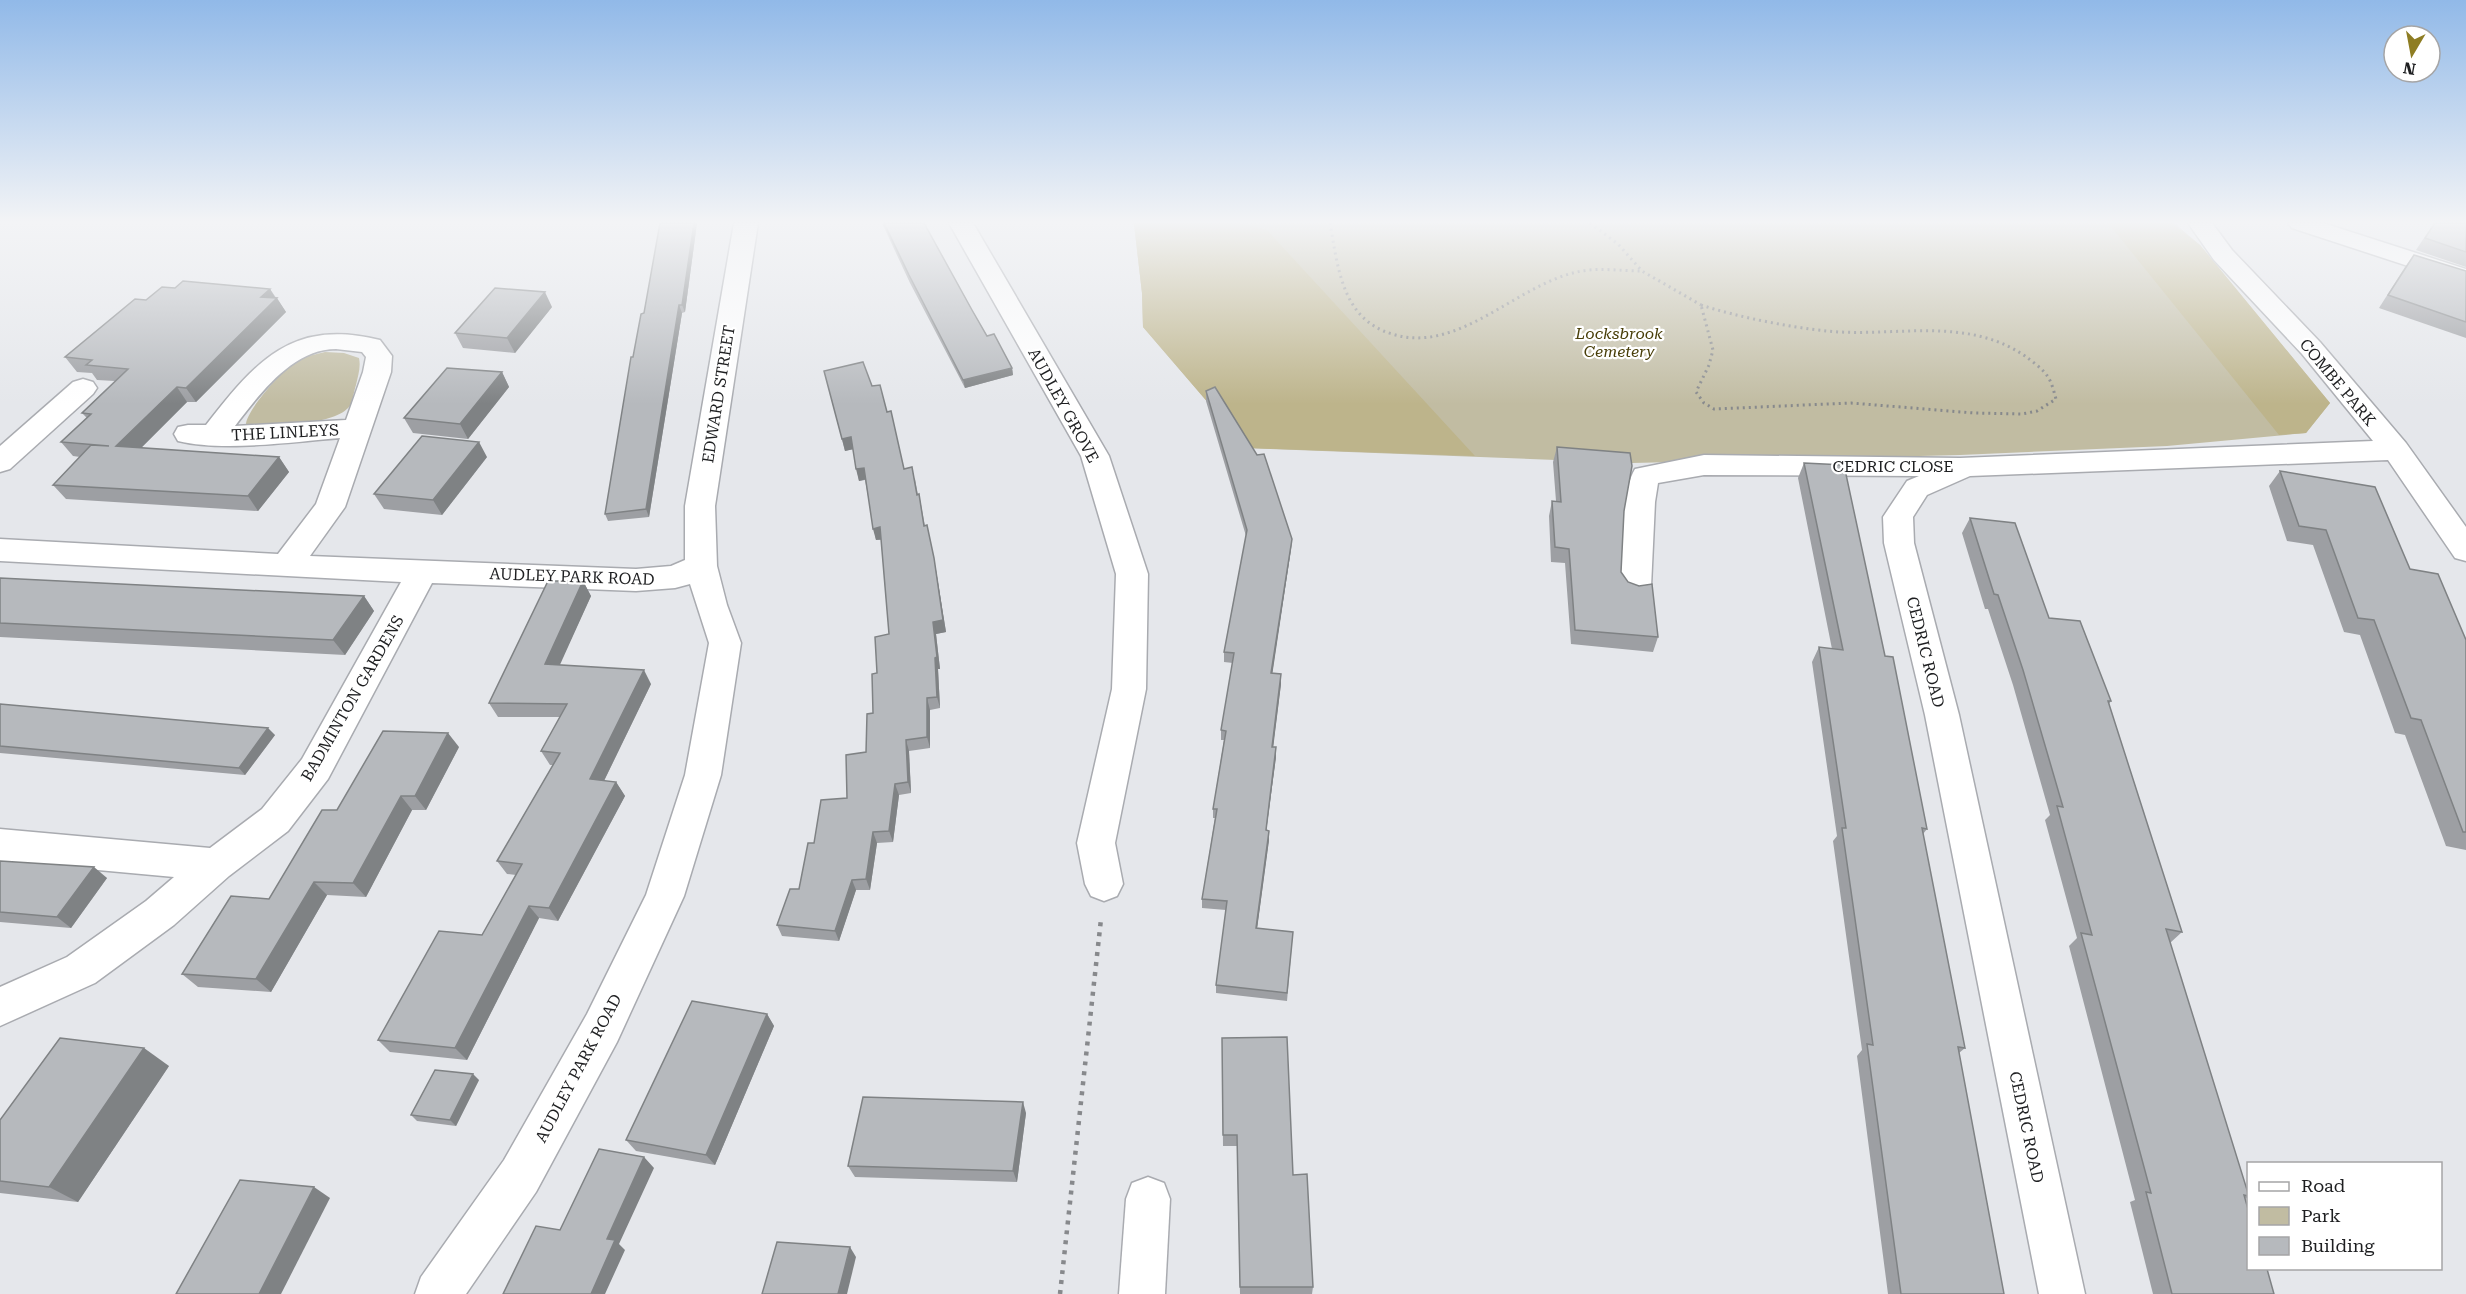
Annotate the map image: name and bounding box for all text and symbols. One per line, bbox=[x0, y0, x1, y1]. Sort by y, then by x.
north arrow bbox=[2382, 24, 2442, 84]
text: N bbox=[2402, 58, 2417, 79]
street label: EDWARD STREET bbox=[698, 323, 739, 464]
park label: Locksbrook Cemetery bbox=[1574, 324, 1663, 361]
street label: COMBE PARK bbox=[2296, 335, 2380, 430]
street label: AUDLEY GROVE bbox=[1024, 345, 1103, 466]
street label: THE LINLEYS bbox=[231, 420, 339, 445]
street label: CEDRIC CLOSE bbox=[1833, 457, 1953, 476]
street label: AUDLEY PARK ROAD bbox=[489, 564, 655, 589]
street label: CEDRIC ROAD bbox=[1903, 595, 1948, 710]
street label: BADMINTON GARDENS bbox=[297, 612, 408, 785]
street label: AUDLEY PARK ROAD bbox=[531, 991, 626, 1146]
street label: CEDRIC ROAD bbox=[2005, 1070, 2048, 1185]
legend bbox=[2247, 1162, 2442, 1270]
text: Road bbox=[2301, 1175, 2346, 1196]
text: Park bbox=[2301, 1205, 2341, 1226]
text: Building bbox=[2301, 1235, 2375, 1256]

